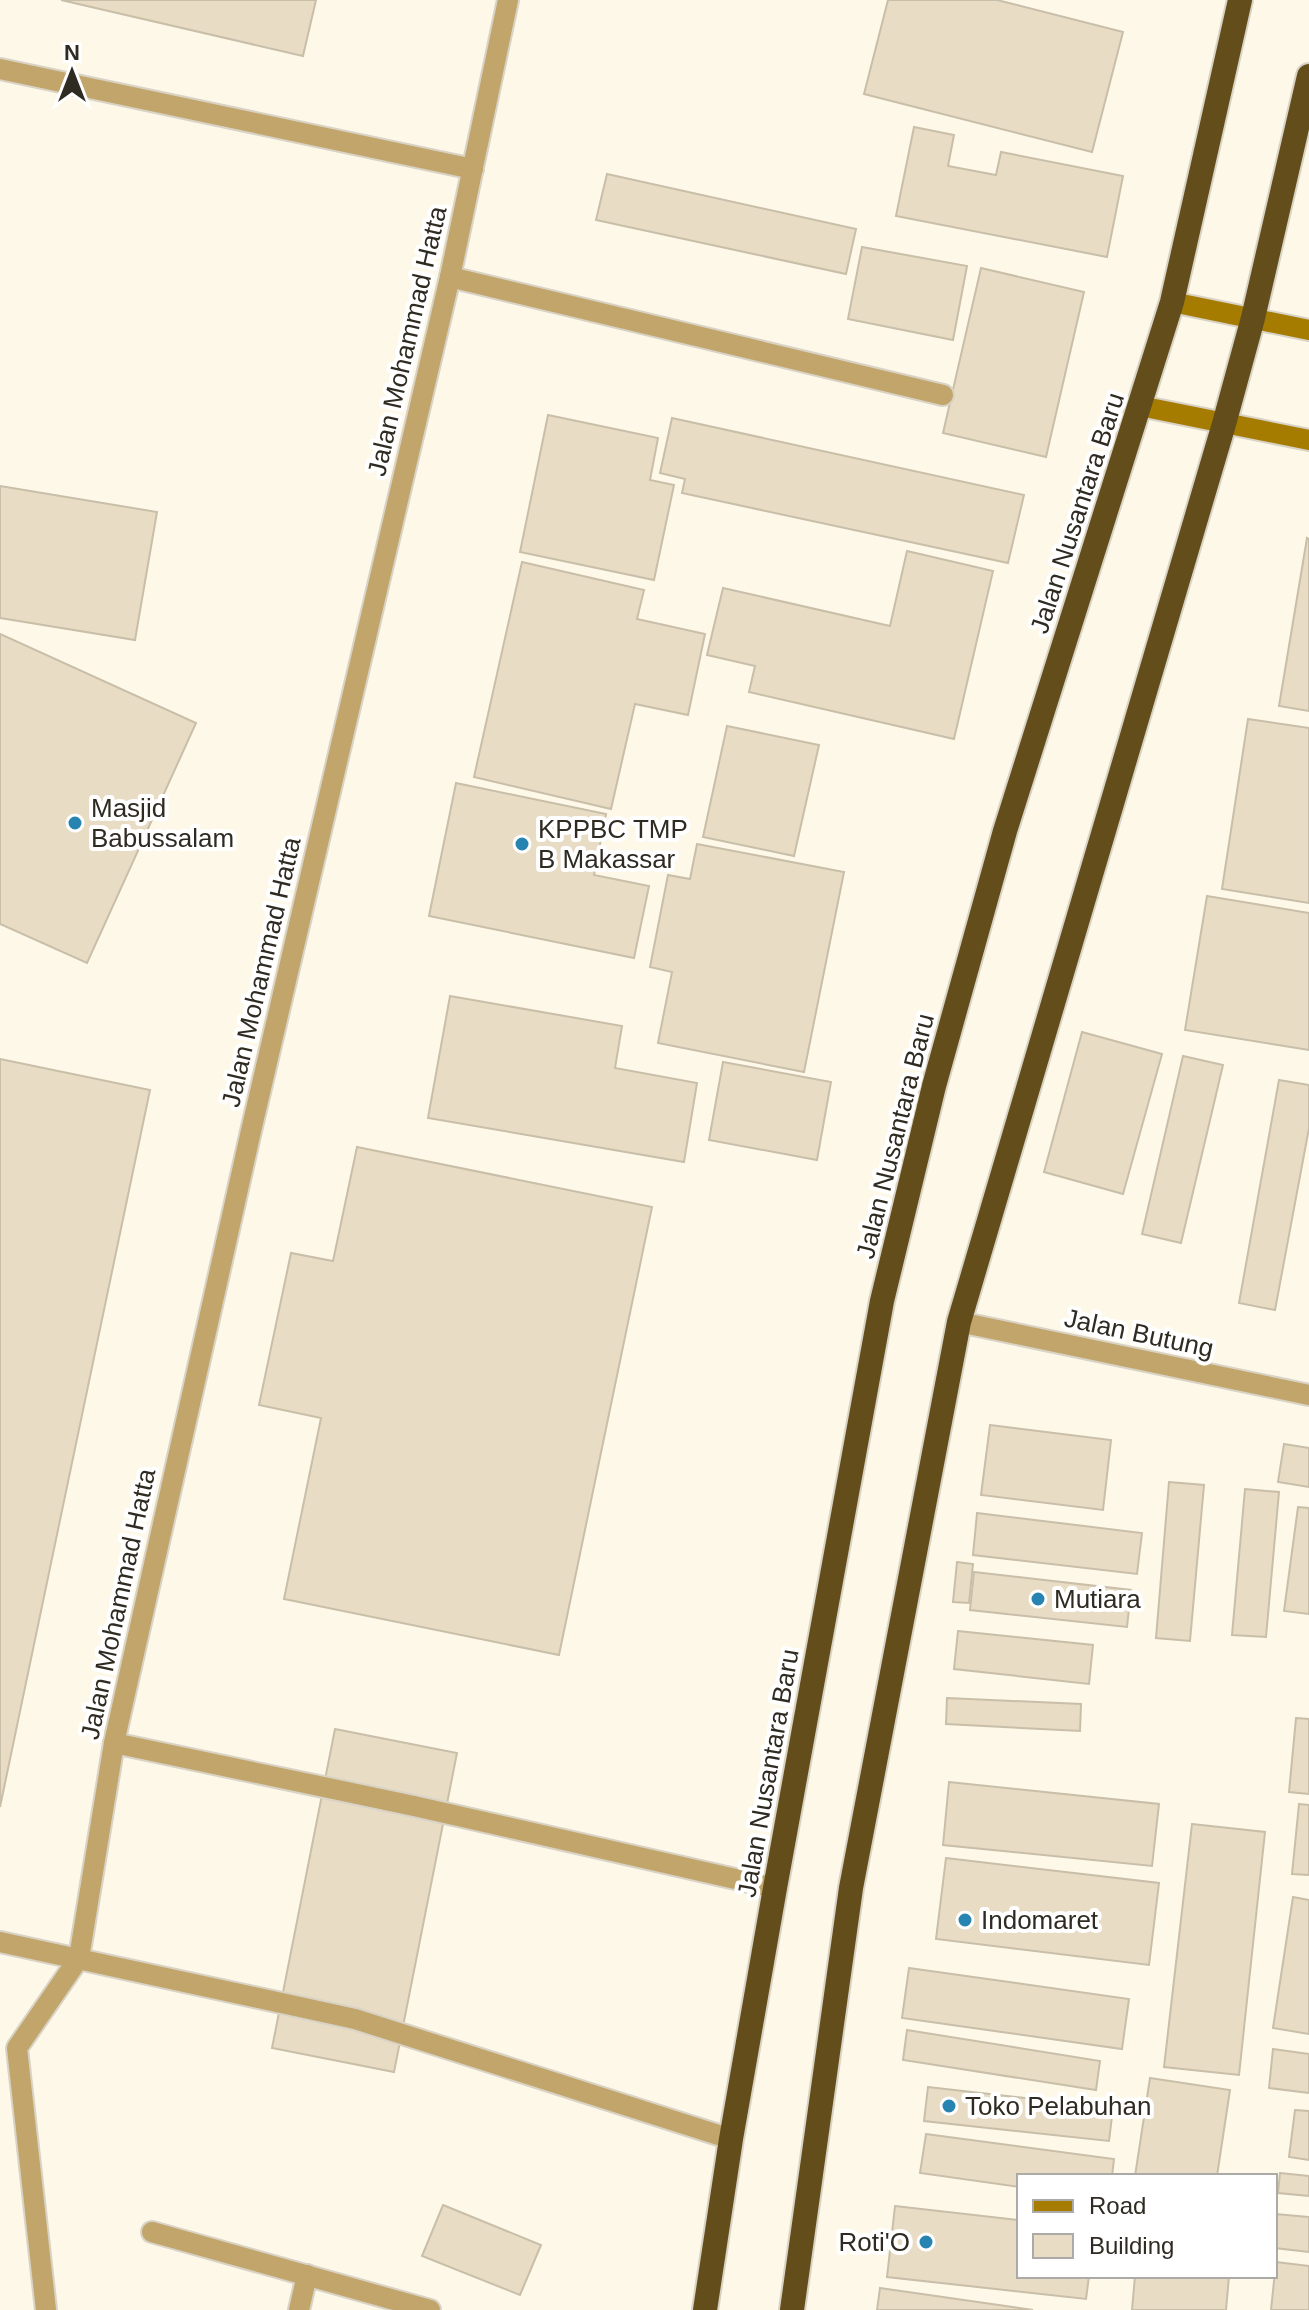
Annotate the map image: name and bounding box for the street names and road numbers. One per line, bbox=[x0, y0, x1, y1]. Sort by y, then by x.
street label: Jalan Mohammad Hatta bbox=[361, 203, 453, 479]
street label: Jalan Nusantara Baru bbox=[1024, 389, 1130, 637]
street label: Jalan Mohammad Hatta bbox=[215, 834, 307, 1110]
street label: Jalan Nusantara Baru bbox=[850, 1010, 940, 1262]
street label: Jalan Butung bbox=[1062, 1303, 1216, 1363]
street label: Jalan Mohammad Hatta bbox=[75, 1465, 161, 1742]
street label: Jalan Nusantara Baru bbox=[731, 1647, 805, 1899]

